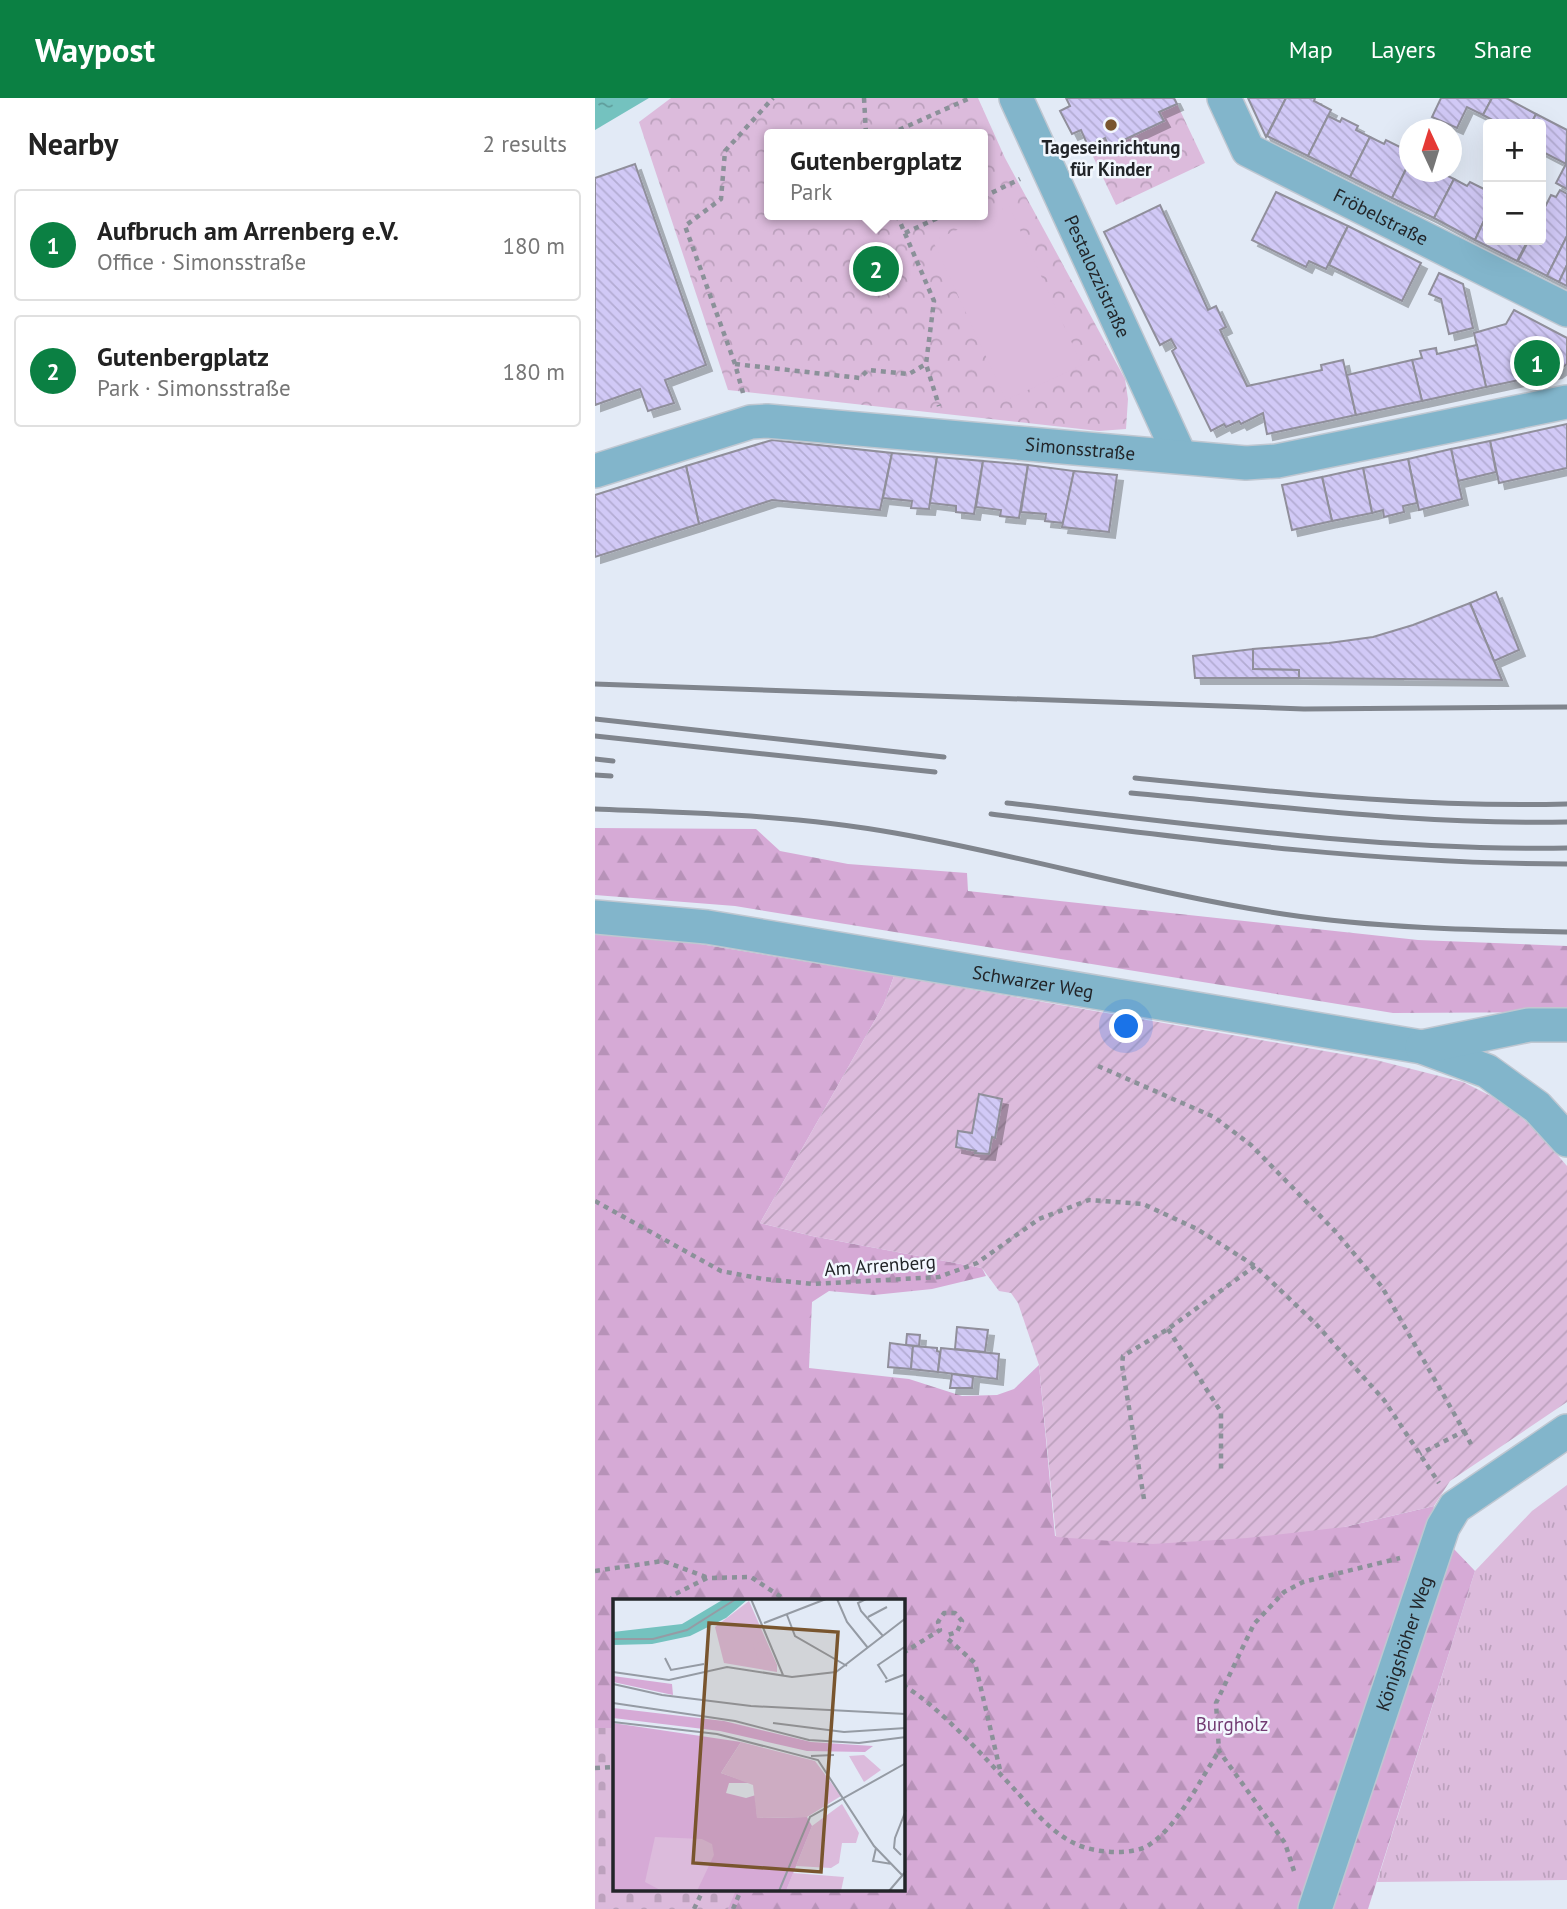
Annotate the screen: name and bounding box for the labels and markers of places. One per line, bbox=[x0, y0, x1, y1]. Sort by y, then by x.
marker: Tageseinrichtung für Kinder bbox=[1103, 117, 1119, 133]
place label: Tageseinrichtung für Kinder bbox=[1042, 135, 1180, 181]
pin: 2 bbox=[853, 243, 899, 295]
pin: 1 bbox=[1514, 337, 1560, 389]

